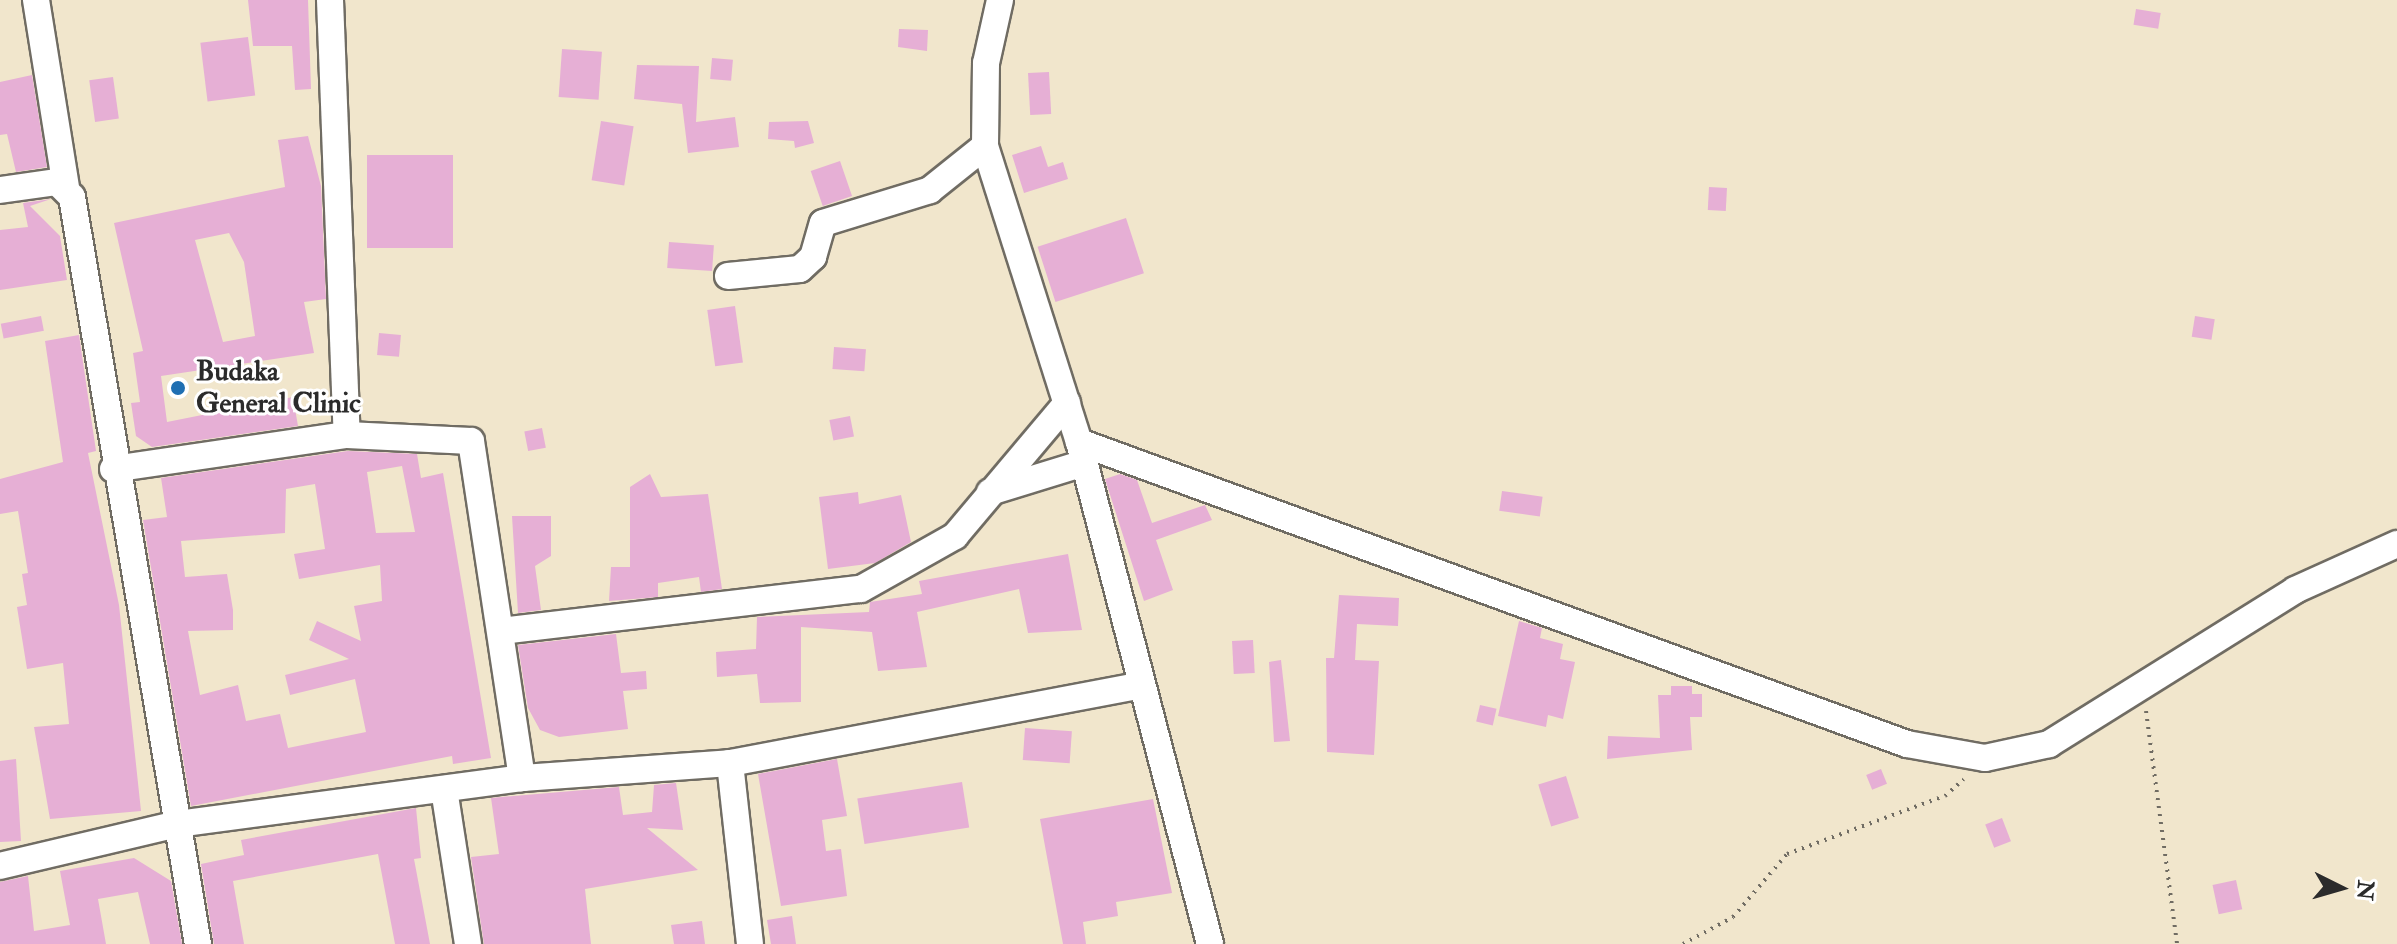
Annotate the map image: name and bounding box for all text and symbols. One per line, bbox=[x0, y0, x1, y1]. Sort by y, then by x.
place label: Budaka General Clinic bbox=[196, 355, 361, 421]
marker: Budaka General Clinic bbox=[167, 377, 189, 399]
north arrow bbox=[2301, 848, 2381, 928]
text: N bbox=[2350, 879, 2380, 901]

